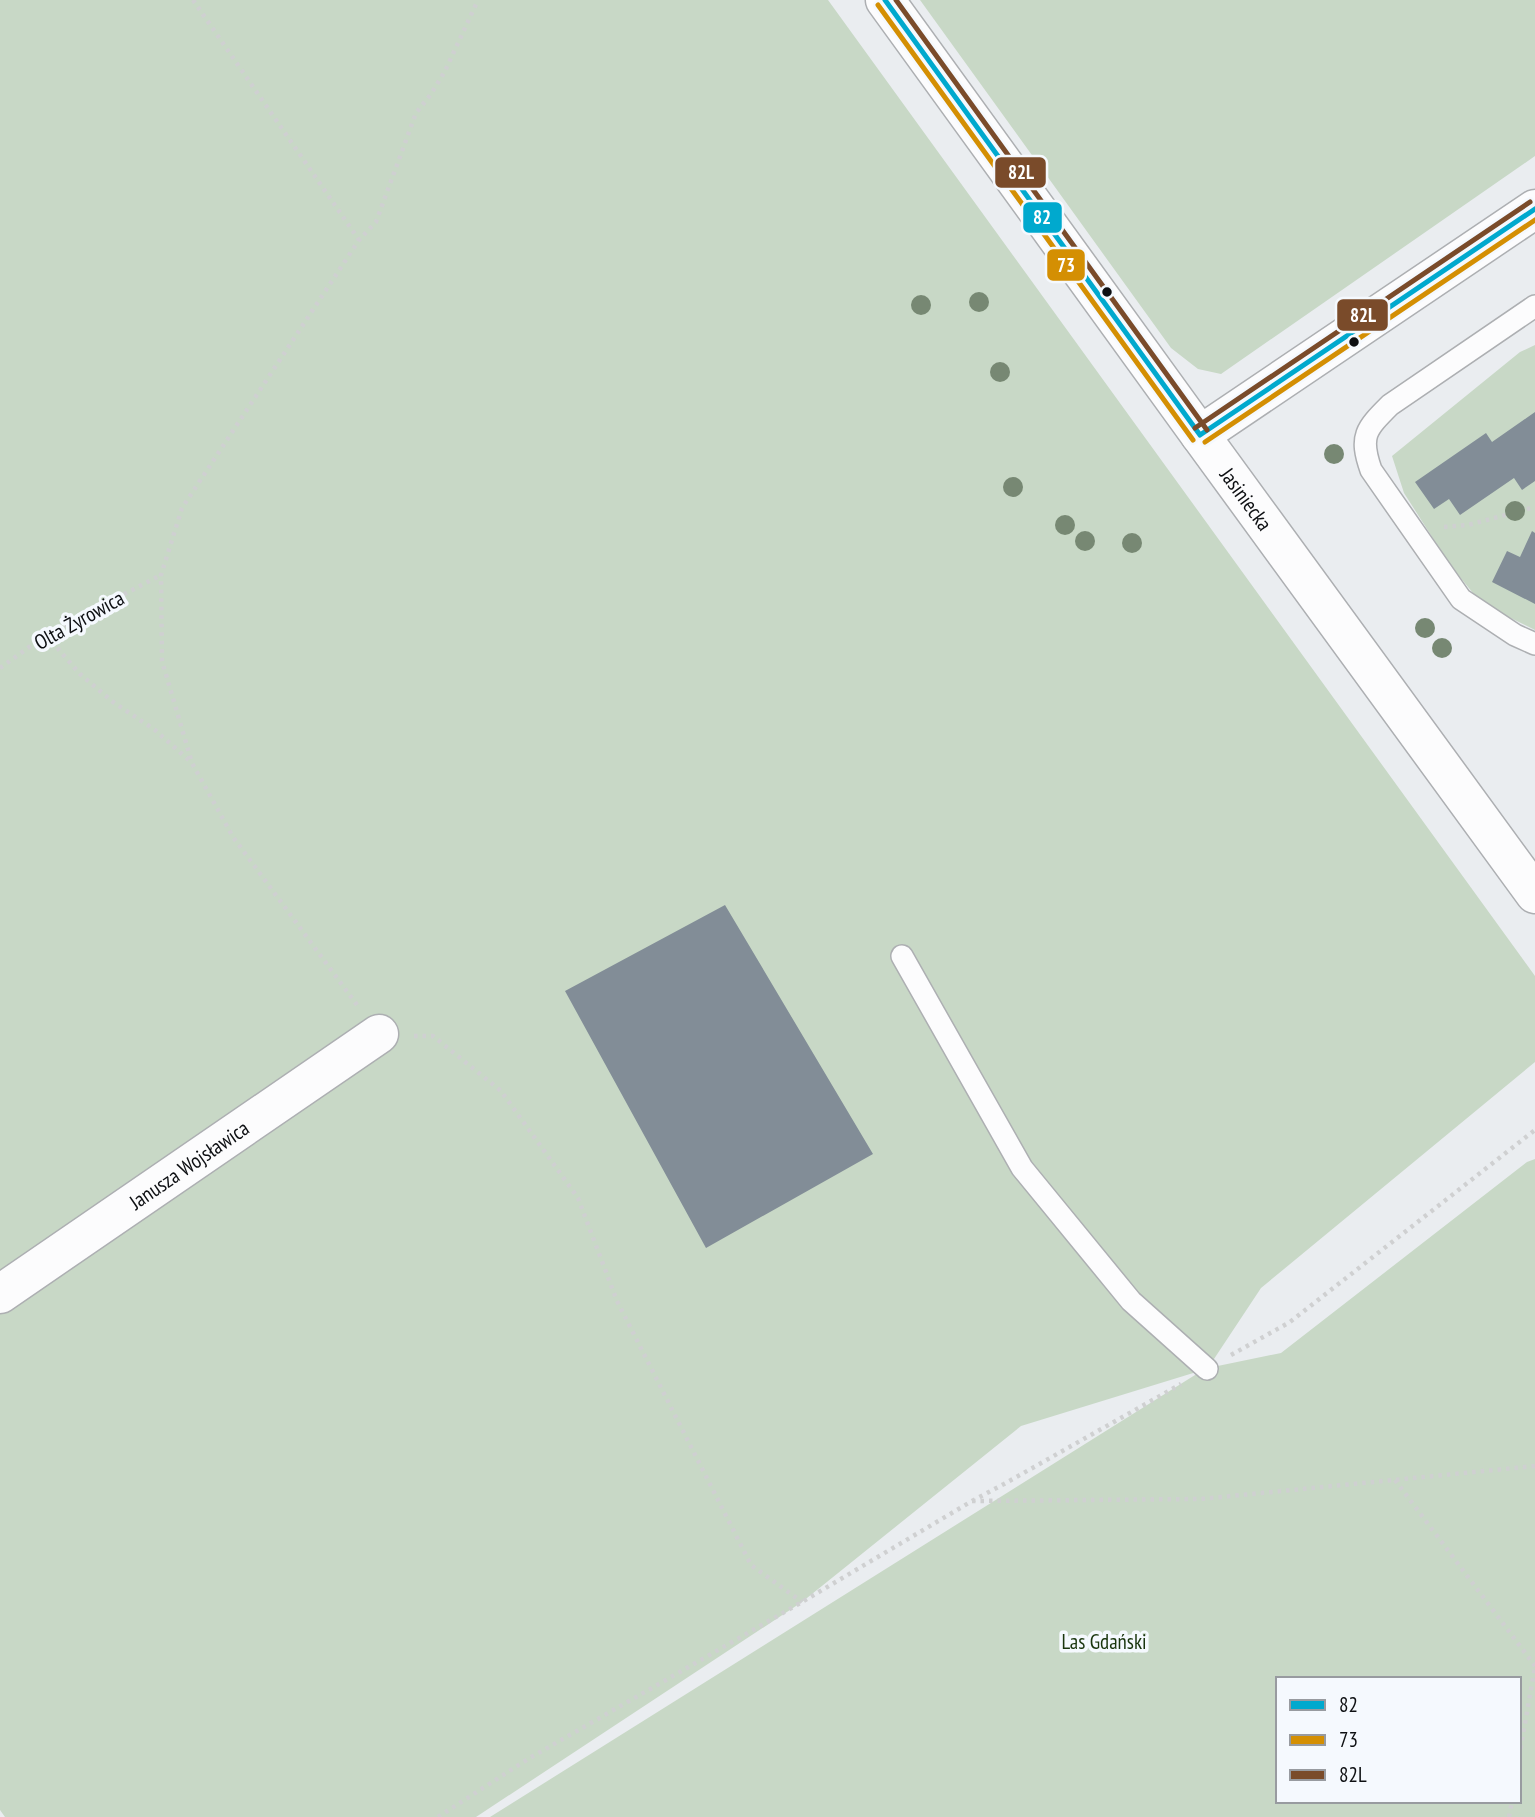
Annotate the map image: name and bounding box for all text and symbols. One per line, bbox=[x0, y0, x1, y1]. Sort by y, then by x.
line badge: 82L bbox=[994, 156, 1047, 189]
text: 82L bbox=[1008, 160, 1034, 184]
line badge: 82 bbox=[1022, 201, 1063, 234]
text: 82 bbox=[1033, 205, 1051, 229]
line badge: 73 bbox=[1046, 248, 1086, 282]
text: 73 bbox=[1057, 253, 1075, 277]
unlabelled marker bbox=[1100, 285, 1114, 299]
line badge: 82L bbox=[1336, 298, 1389, 332]
text: 82L bbox=[1350, 303, 1376, 327]
unlabelled marker bbox=[1347, 335, 1361, 349]
street label: Jasiniecka bbox=[1214, 461, 1279, 536]
street label: Olta Żyrowica bbox=[29, 584, 129, 656]
street label: Janusza Wojsławica bbox=[123, 1114, 254, 1216]
park label: Las Gdański bbox=[1061, 1628, 1147, 1655]
legend bbox=[1276, 1677, 1521, 1803]
text: 82 bbox=[1339, 1691, 1358, 1718]
text: 73 bbox=[1339, 1726, 1358, 1753]
text: 82L bbox=[1339, 1761, 1367, 1788]

